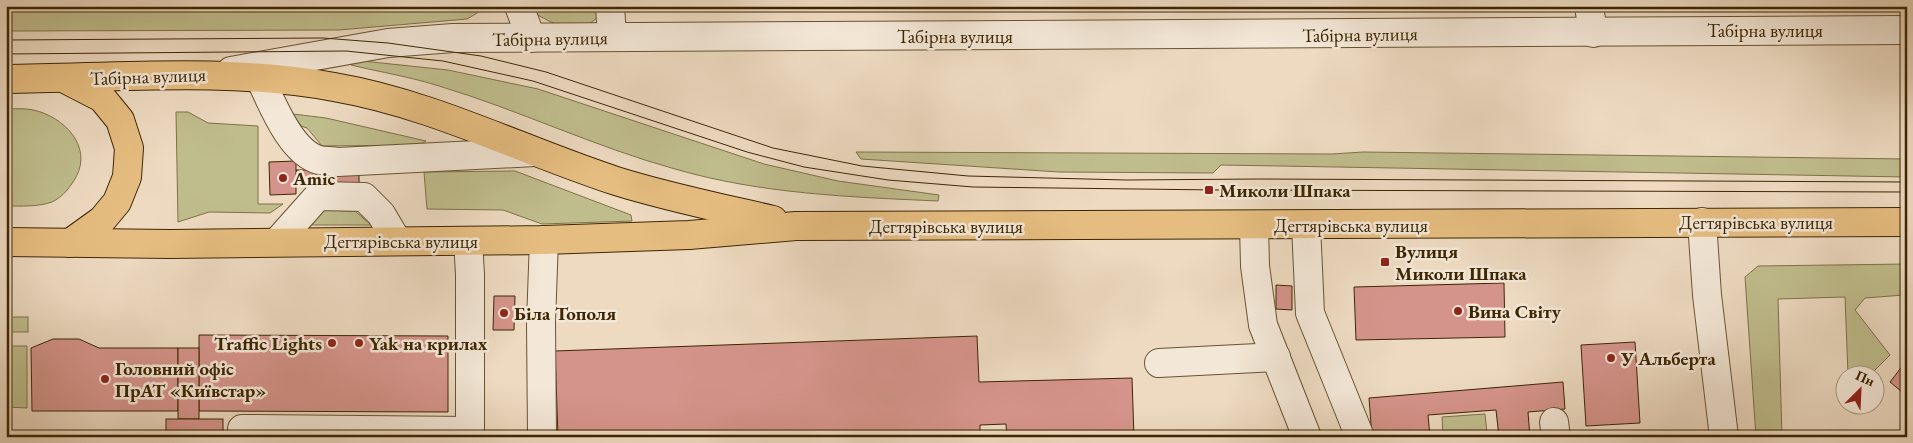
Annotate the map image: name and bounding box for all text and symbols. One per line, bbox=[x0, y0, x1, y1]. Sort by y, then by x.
street label: Табірна вулиця bbox=[1707, 18, 1823, 43]
street label: Табірна вулиця bbox=[1302, 21, 1419, 48]
street label: Табірна вулиця bbox=[897, 24, 1013, 49]
street label: Табірна вулиця bbox=[492, 25, 609, 52]
street label: Табірна вулиця bbox=[90, 62, 207, 91]
place label: Amic bbox=[292, 166, 336, 191]
marker: Amic bbox=[277, 172, 289, 184]
place label: Миколи Шпака bbox=[1219, 178, 1351, 203]
marker: Миколи Шпака bbox=[1203, 184, 1215, 196]
street label: Дегтярівська вулиця bbox=[1679, 210, 1833, 235]
street label: Дегтярівська вулиця bbox=[1274, 213, 1428, 238]
street label: Дегтярівська вулиця bbox=[869, 214, 1023, 239]
street label: Дегтярівська вулиця bbox=[324, 229, 478, 254]
place label: Вулиця Миколи Шпака bbox=[1395, 239, 1527, 286]
marker: Вулиця Миколи Шпака bbox=[1379, 256, 1391, 268]
place label: Вина Світу bbox=[1468, 299, 1562, 324]
place label: Біла Тополя bbox=[514, 301, 616, 326]
marker: Вина Світу bbox=[1452, 305, 1464, 317]
marker: Біла Тополя bbox=[498, 307, 510, 319]
place label: Traffic Lights bbox=[214, 331, 322, 356]
place label: Yak на крилах bbox=[369, 331, 488, 356]
marker: Traffic Lights bbox=[326, 337, 338, 349]
marker: Yak на крилах bbox=[353, 337, 365, 349]
place label: У Альберта bbox=[1620, 346, 1716, 371]
marker: У Альберта bbox=[1605, 352, 1617, 364]
place label: Головний офіс ПрАТ «Київстар» bbox=[115, 356, 266, 403]
north arrow bbox=[1836, 366, 1886, 416]
text: Пн bbox=[1853, 366, 1878, 390]
marker: Головний офіс ПрАТ «Київстар» bbox=[99, 373, 111, 385]

